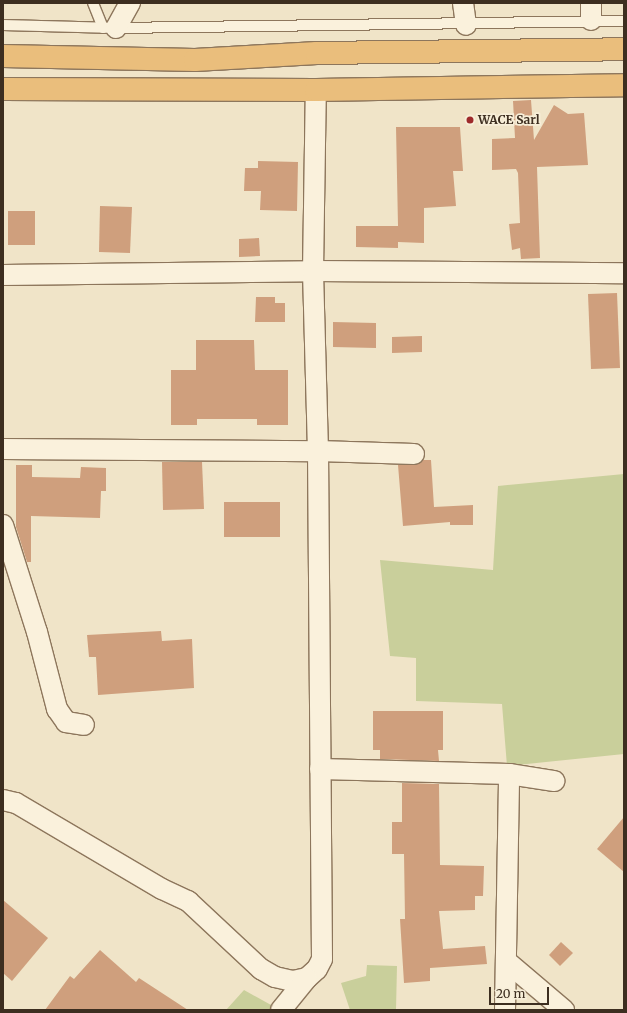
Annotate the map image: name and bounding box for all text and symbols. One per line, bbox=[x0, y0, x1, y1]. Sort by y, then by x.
place label: WACE Sarl bbox=[478, 113, 540, 127]
marker: WACE Sarl bbox=[465, 115, 475, 125]
scale bar bbox=[491, 979, 551, 1005]
text: 20 m bbox=[496, 986, 525, 1001]

